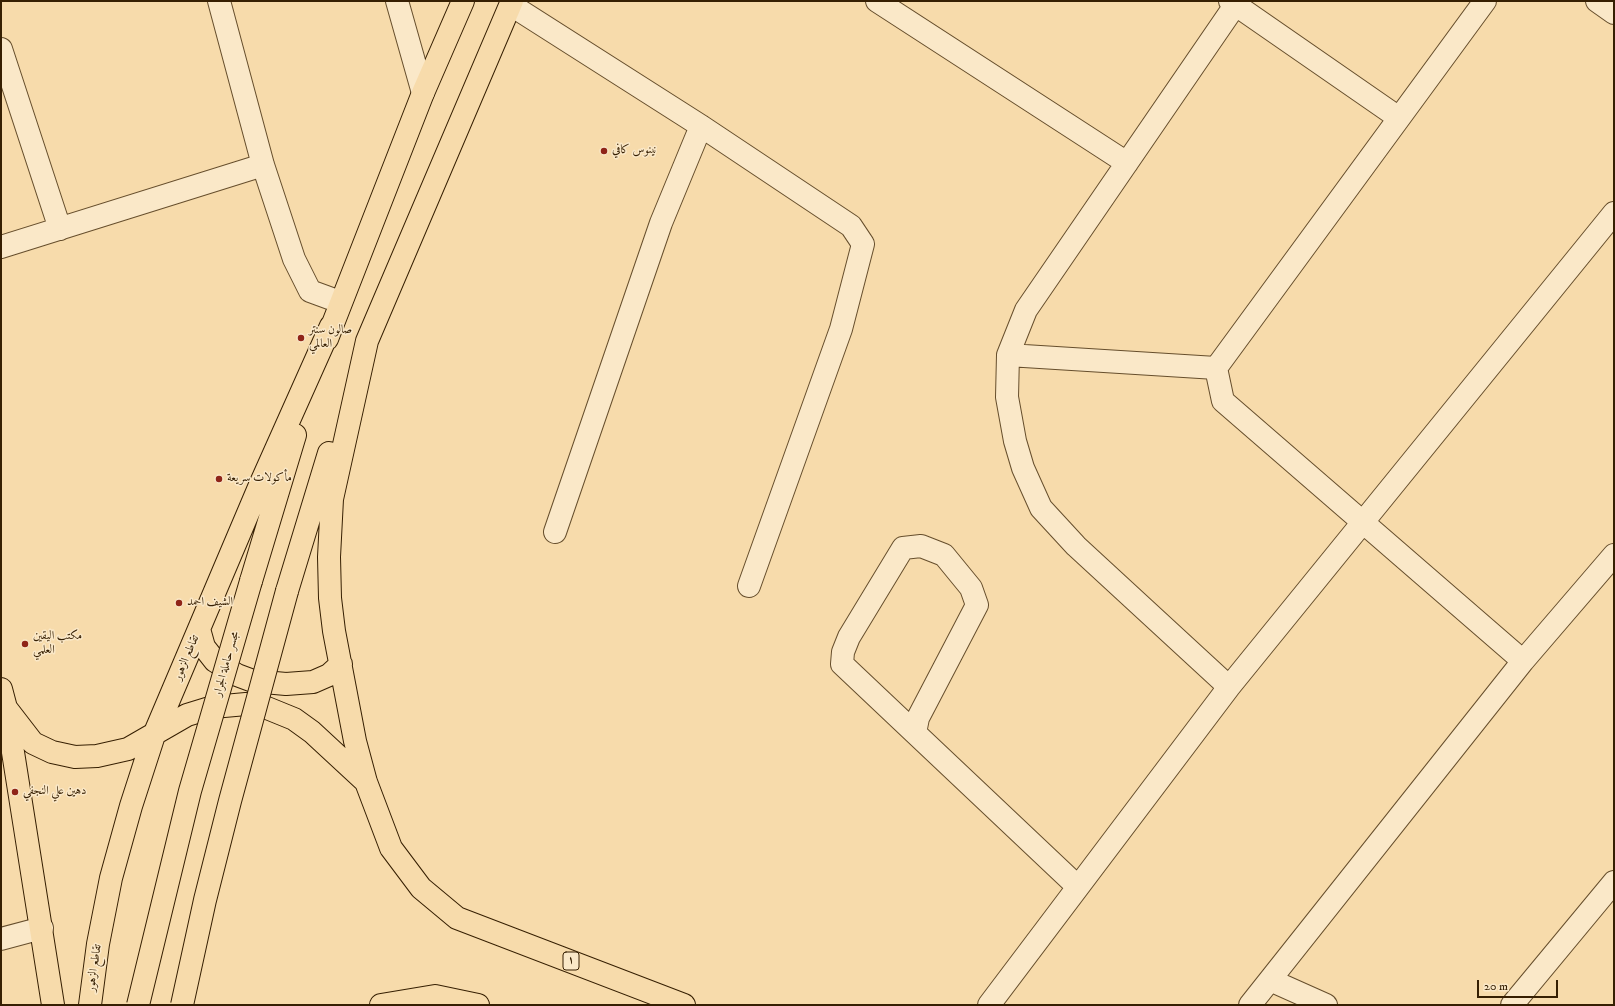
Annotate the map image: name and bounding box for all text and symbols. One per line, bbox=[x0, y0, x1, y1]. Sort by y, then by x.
place label: نينوس كافي bbox=[612, 144, 656, 158]
marker: نينوس كافي bbox=[599, 146, 609, 156]
place label: صالون سنتر العالمي bbox=[309, 324, 352, 352]
marker: صالون سنتر العالمي bbox=[296, 333, 306, 343]
place label: مأكولات سريعة bbox=[227, 472, 292, 486]
marker: مأكولات سريعة bbox=[214, 474, 224, 484]
place label: الشيف احمد bbox=[187, 596, 233, 610]
marker: الشيف احمد bbox=[174, 598, 184, 608]
place label: مكتب اليقين العلمي bbox=[33, 630, 82, 658]
street label: مجسر حاملة الجرار bbox=[211, 630, 243, 698]
street label: تقاطع الزهور bbox=[171, 633, 203, 683]
marker: مكتب اليقين العلمي bbox=[20, 639, 30, 649]
place label: دهين علي النجفي bbox=[23, 785, 87, 799]
marker: دهين علي النجفي bbox=[10, 787, 20, 797]
street label: تقاطع الزهور bbox=[85, 943, 105, 993]
road number: ١ bbox=[563, 952, 579, 970]
scale bar bbox=[1479, 972, 1560, 998]
text: 20 m bbox=[1484, 979, 1508, 994]

